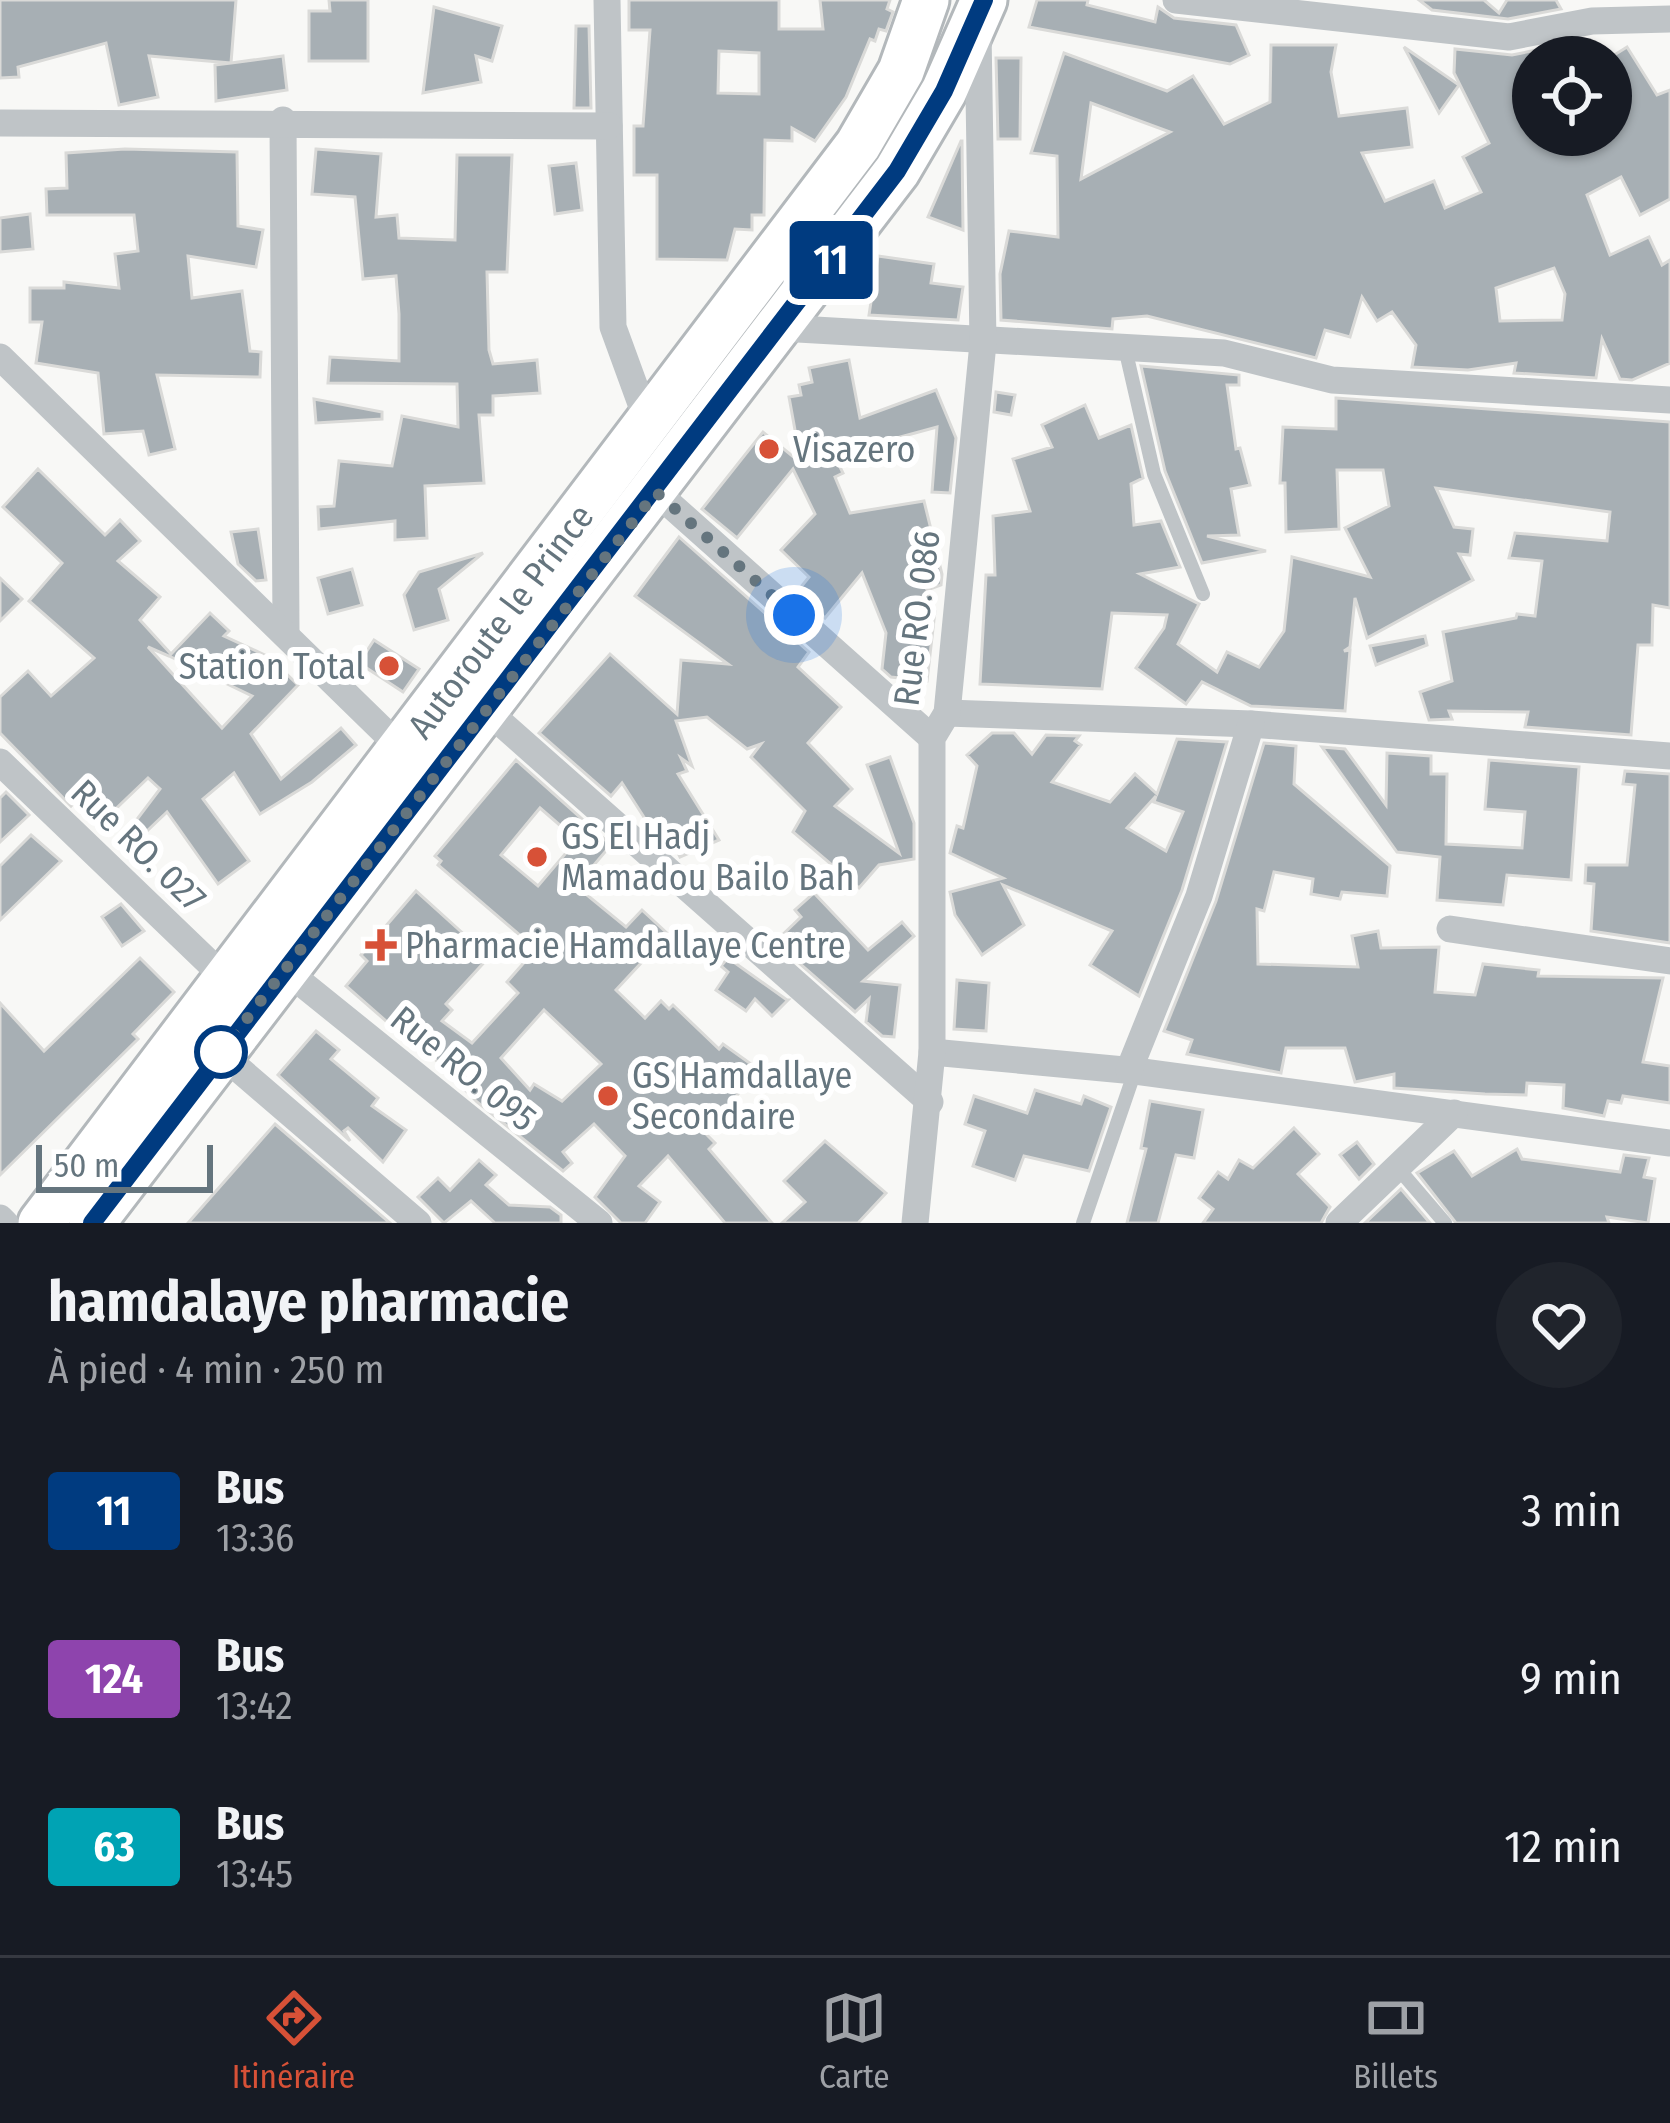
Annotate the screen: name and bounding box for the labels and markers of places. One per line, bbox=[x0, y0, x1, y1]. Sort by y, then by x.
place label: Visazero bbox=[793, 428, 915, 472]
marker: Visazero bbox=[756, 436, 782, 462]
place label: Station Total bbox=[179, 645, 365, 689]
marker: Station Total bbox=[376, 653, 402, 679]
place label: GS El Hadj Mamadou Bailo Bah bbox=[561, 815, 855, 900]
marker: GS El Hadj Mamadou Bailo Bah bbox=[524, 844, 550, 870]
place label: Pharmacie Hamdallaye Centre bbox=[405, 924, 846, 968]
marker: Pharmacie Hamdallaye Centre bbox=[368, 932, 394, 958]
unlabelled marker bbox=[196, 1027, 246, 1077]
place label: GS Hamdallaye Secondaire bbox=[632, 1054, 852, 1139]
marker: GS Hamdallaye Secondaire bbox=[595, 1083, 621, 1109]

